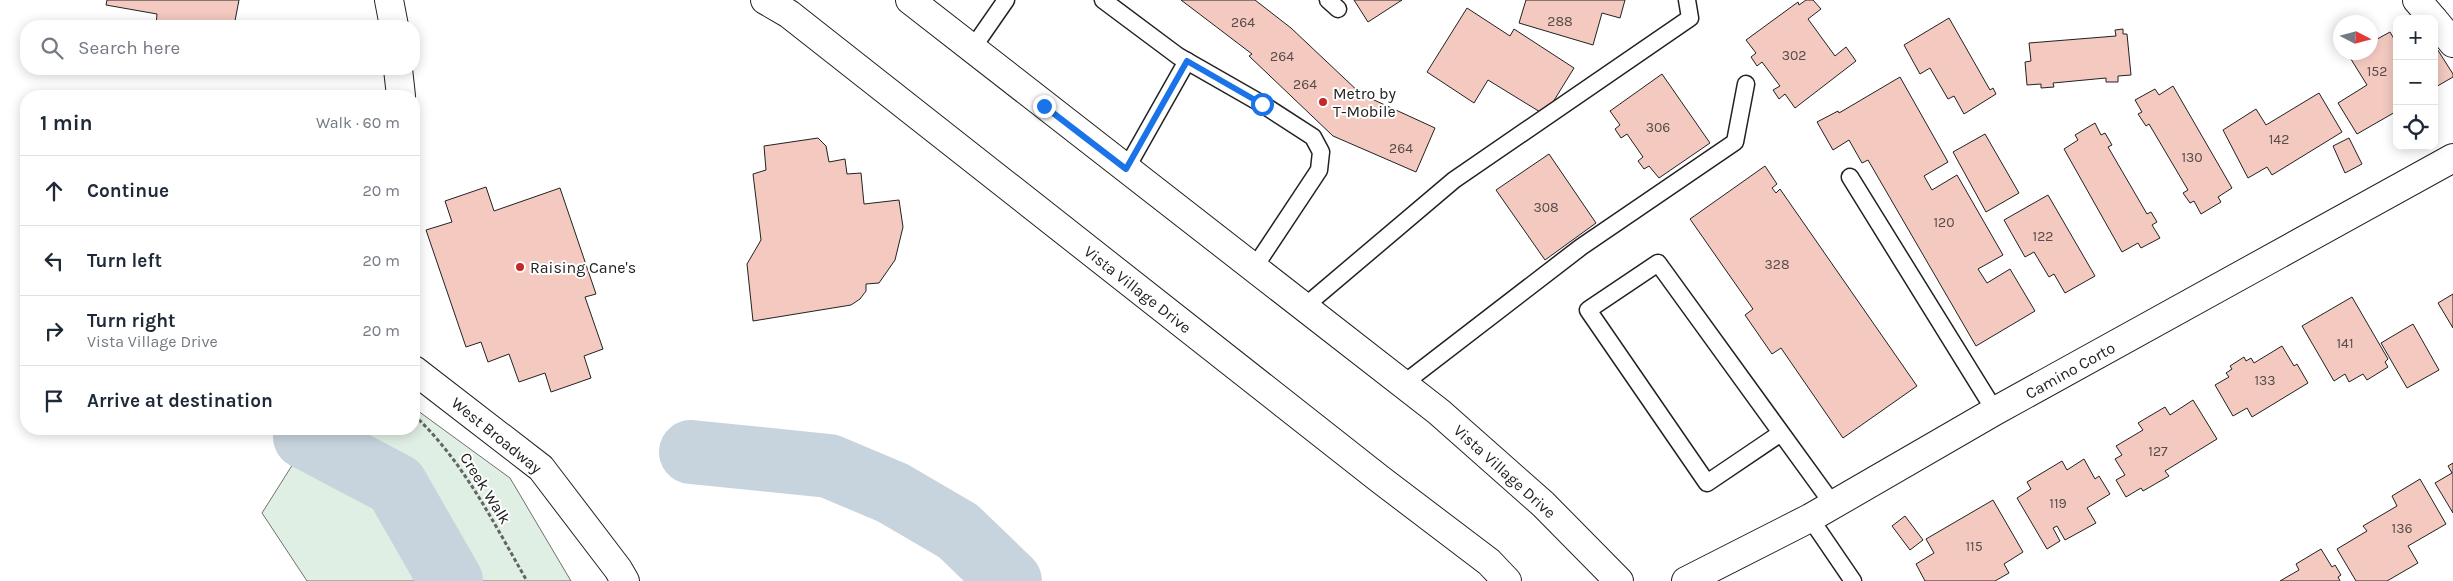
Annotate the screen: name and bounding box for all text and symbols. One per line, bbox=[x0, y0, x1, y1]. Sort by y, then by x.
house number: 288 bbox=[1547, 13, 1573, 30]
house number: 264 bbox=[1231, 14, 1255, 31]
north arrow bbox=[2333, 15, 2378, 60]
map controls bbox=[2393, 15, 2438, 150]
button: + bbox=[2393, 15, 2438, 60]
search box bbox=[20, 20, 420, 75]
icon: search bbox=[38, 34, 66, 62]
text: Search here bbox=[78, 37, 180, 59]
house number: 302 bbox=[1782, 47, 1806, 64]
house number: 264 bbox=[1270, 48, 1294, 65]
button: − bbox=[2393, 60, 2438, 105]
house number: 152 bbox=[2367, 63, 2387, 80]
house number: 264 bbox=[1293, 76, 1317, 93]
place label: Metro by T-Mobile bbox=[1333, 84, 1397, 121]
route start bbox=[1251, 93, 1274, 116]
route end bbox=[1033, 95, 1056, 118]
marker: Metro by T-Mobile bbox=[1317, 96, 1329, 108]
button: locate bbox=[2393, 105, 2438, 150]
text: 1 min bbox=[40, 111, 93, 135]
text: Walk · 60 m bbox=[316, 113, 400, 132]
house number: 306 bbox=[1646, 119, 1670, 136]
house number: 142 bbox=[2269, 131, 2289, 148]
house number: 264 bbox=[1389, 140, 1413, 157]
house number: 130 bbox=[2181, 149, 2203, 166]
icon: ahead bbox=[40, 177, 68, 205]
text: Continue bbox=[87, 180, 169, 202]
text: 20 m bbox=[362, 181, 400, 200]
house number: 308 bbox=[1533, 199, 1559, 216]
house number: 120 bbox=[1933, 214, 1955, 231]
house number: 122 bbox=[2033, 228, 2053, 245]
street label: Vista Village Drive bbox=[1080, 242, 1195, 337]
icon: left bbox=[40, 247, 68, 275]
text: Turn left bbox=[87, 250, 162, 272]
text: 20 m bbox=[362, 251, 400, 270]
house number: 328 bbox=[1765, 256, 1789, 273]
place label: Raising Cane's bbox=[530, 258, 636, 277]
marker: Raising Cane's bbox=[514, 261, 526, 273]
text: Turn right bbox=[87, 310, 176, 332]
icon: right bbox=[40, 317, 68, 345]
text: 20 m bbox=[362, 321, 400, 340]
text: Vista Village Drive bbox=[87, 332, 218, 351]
house number: 141 bbox=[2336, 335, 2354, 352]
street label: Camino Corto bbox=[2022, 338, 2118, 403]
house number: 133 bbox=[2254, 372, 2276, 389]
icon: arrive bbox=[40, 387, 68, 415]
text: Arrive at destination bbox=[87, 390, 273, 412]
street label: West Broadway bbox=[448, 393, 546, 478]
street label: Vista Village Drive bbox=[1450, 421, 1560, 522]
house number: 127 bbox=[2148, 443, 2168, 460]
street label: Creek Walk bbox=[456, 449, 515, 528]
house number: 119 bbox=[2049, 495, 2067, 512]
house number: 136 bbox=[2392, 520, 2412, 537]
house number: 115 bbox=[1965, 538, 1983, 555]

